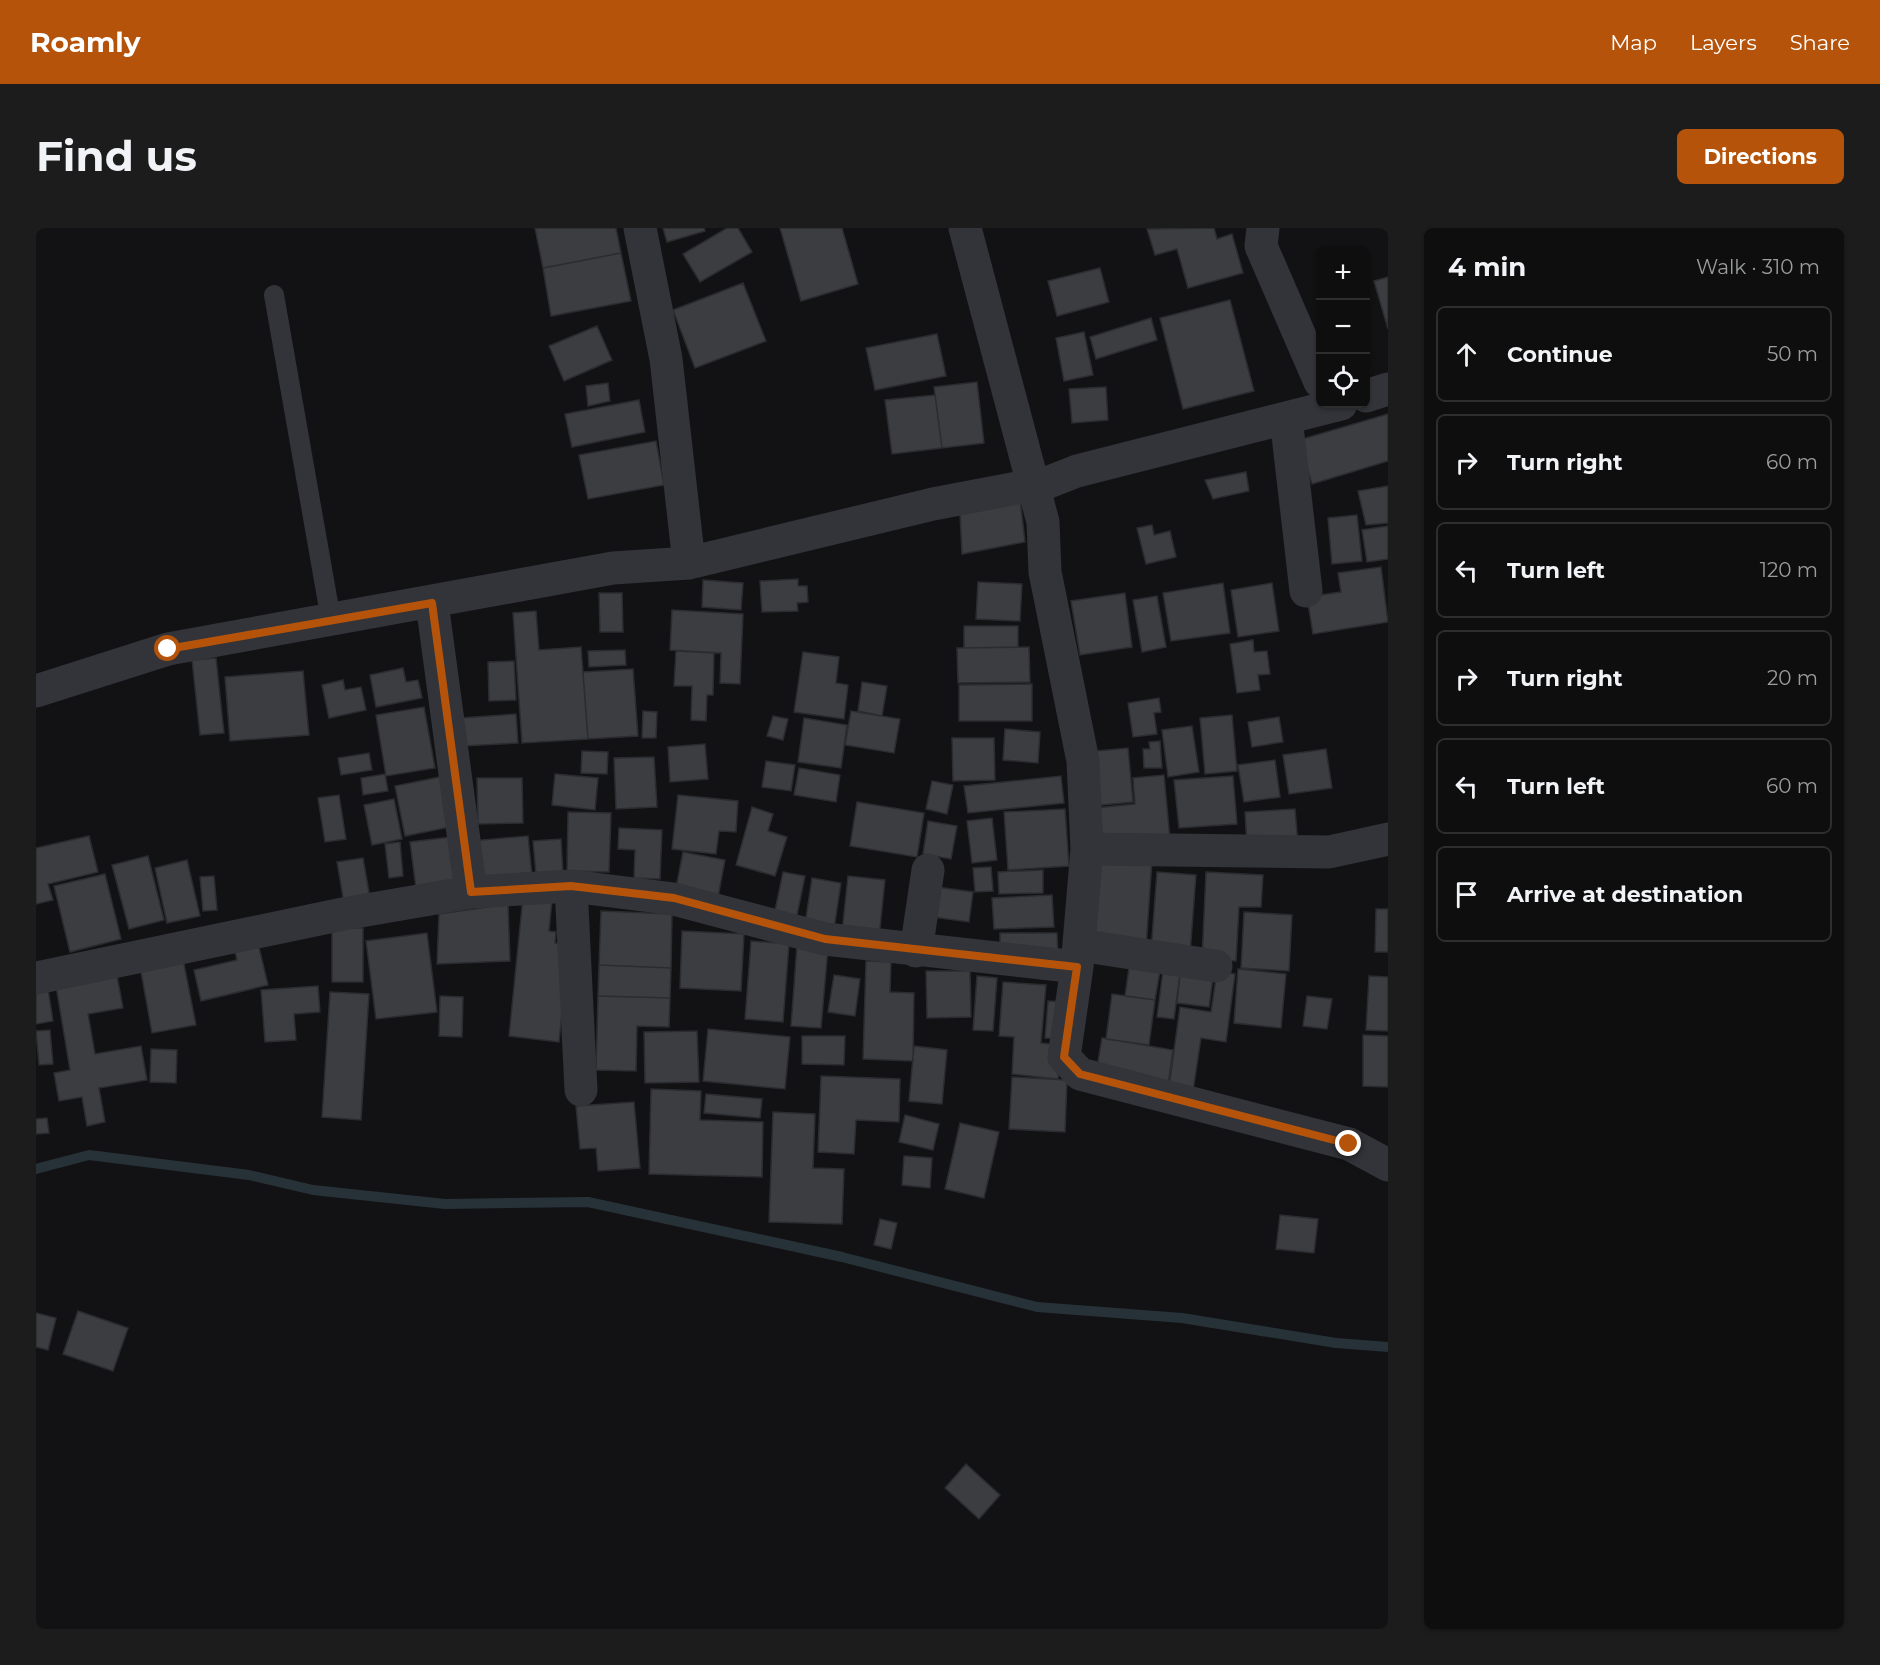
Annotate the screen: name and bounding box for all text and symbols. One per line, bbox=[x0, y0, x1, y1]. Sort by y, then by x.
text: Roamly bbox=[30, 25, 140, 59]
text: Map bbox=[1610, 30, 1657, 55]
text: Layers bbox=[1690, 30, 1757, 55]
text: Share bbox=[1790, 30, 1850, 55]
button: Directions bbox=[1677, 129, 1844, 184]
text: Find us bbox=[36, 130, 197, 182]
map controls bbox=[1316, 246, 1370, 408]
button: + bbox=[1316, 246, 1370, 300]
text: 4 min bbox=[1448, 251, 1526, 283]
text: Walk · 310 m bbox=[1696, 255, 1820, 279]
button: − bbox=[1316, 300, 1370, 354]
icon: ahead bbox=[1450, 338, 1483, 371]
text: Continue bbox=[1507, 341, 1613, 368]
text: 50 m bbox=[1767, 342, 1818, 366]
button: locate bbox=[1316, 354, 1370, 408]
icon: right bbox=[1450, 446, 1483, 479]
text: Turn right bbox=[1507, 449, 1622, 476]
text: 60 m bbox=[1766, 450, 1818, 474]
icon: left bbox=[1450, 554, 1483, 587]
text: Turn left bbox=[1507, 557, 1605, 584]
text: 120 m bbox=[1760, 558, 1818, 582]
route start bbox=[154, 635, 180, 661]
icon: right bbox=[1450, 662, 1483, 695]
text: Turn right bbox=[1507, 665, 1622, 692]
text: 20 m bbox=[1767, 666, 1818, 690]
icon: left bbox=[1450, 770, 1483, 803]
text: Turn left bbox=[1507, 773, 1605, 800]
text: 60 m bbox=[1766, 774, 1818, 798]
icon: arrive bbox=[1450, 878, 1483, 911]
text: Arrive at destination bbox=[1507, 881, 1743, 908]
route end bbox=[1335, 1130, 1361, 1156]

